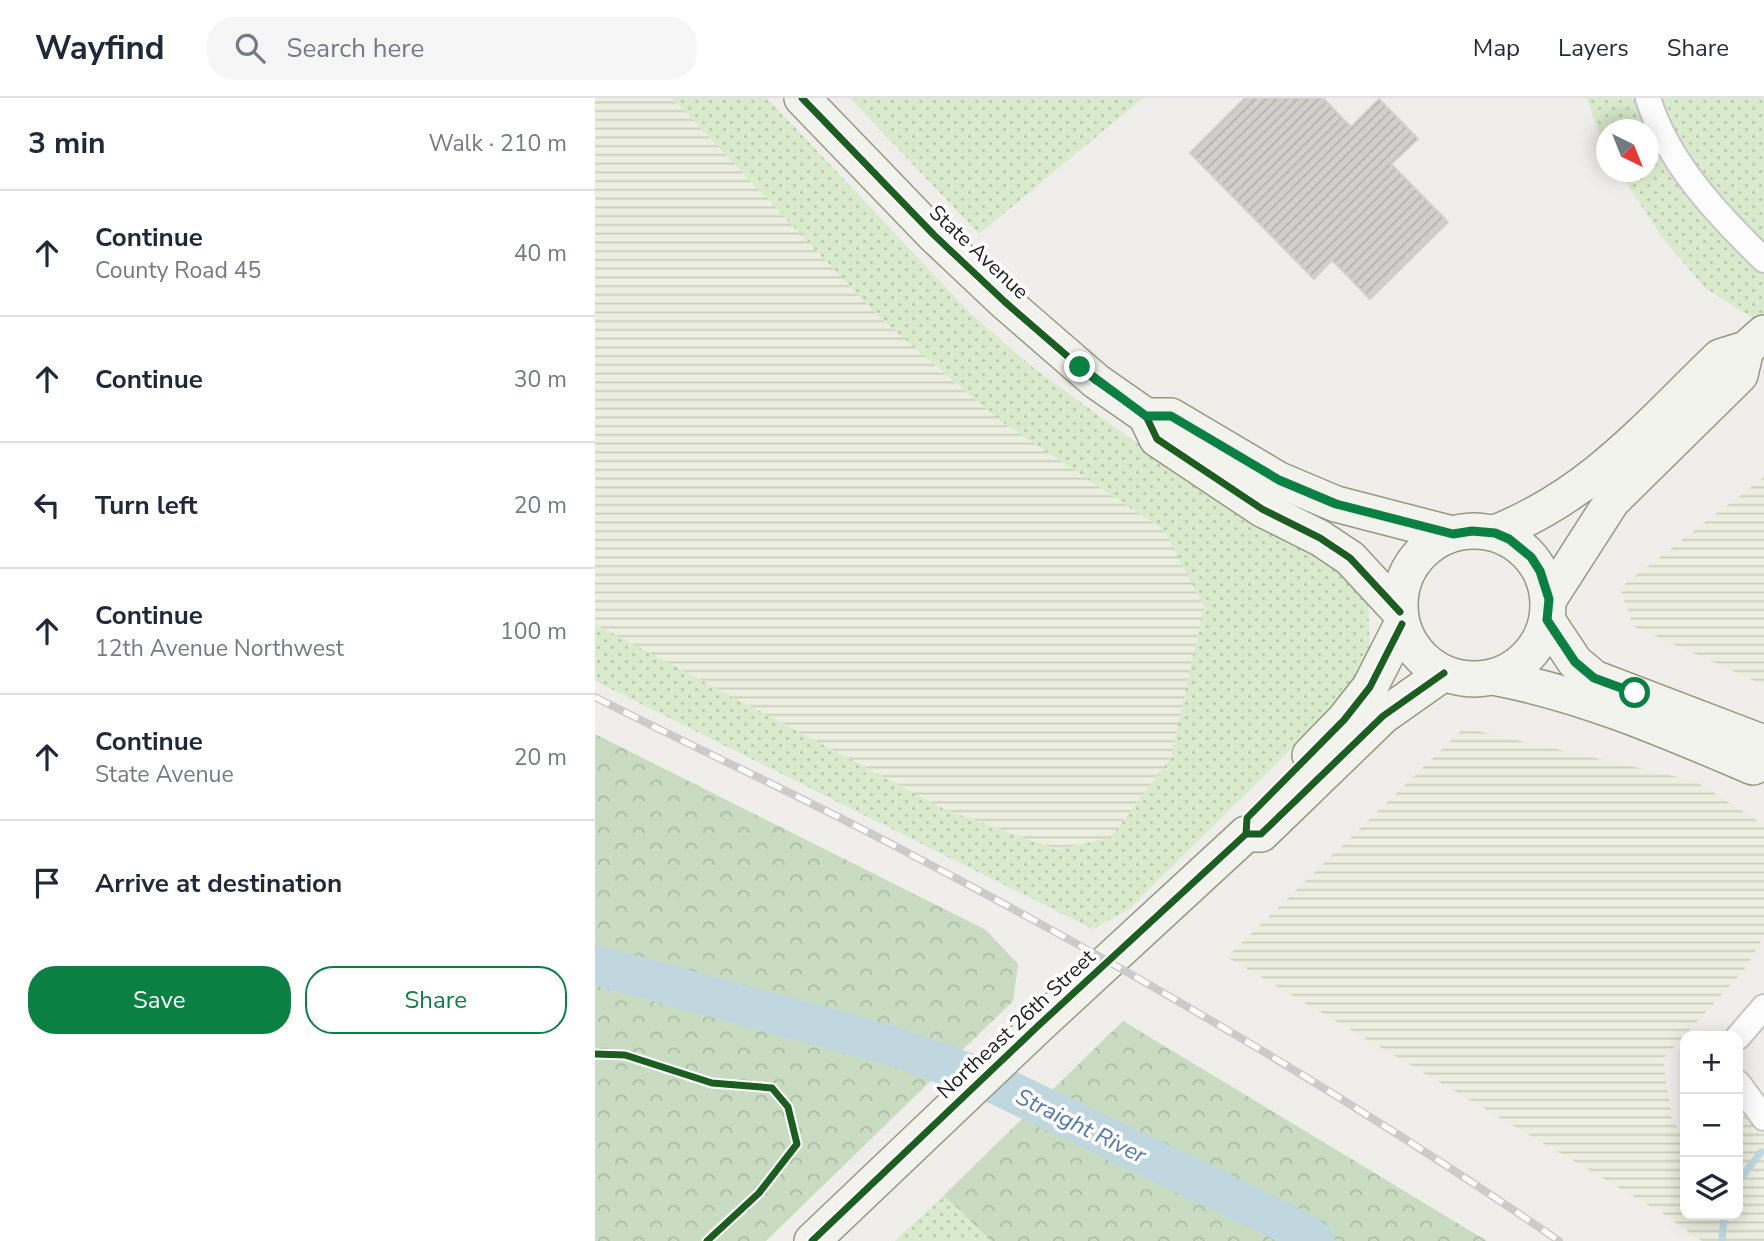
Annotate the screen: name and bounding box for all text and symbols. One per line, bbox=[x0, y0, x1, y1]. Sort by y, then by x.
search box bbox=[207, 17, 697, 80]
text: Wayfind bbox=[35, 26, 165, 71]
icon: search bbox=[231, 29, 269, 67]
text: Search here bbox=[287, 31, 424, 66]
text: Map bbox=[1473, 32, 1520, 64]
text: Layers bbox=[1558, 32, 1629, 64]
text: Share bbox=[1667, 32, 1729, 64]
north arrow bbox=[1596, 119, 1659, 182]
text: 3 min bbox=[28, 123, 106, 164]
text: Walk · 210 m bbox=[428, 128, 567, 159]
street label: State Avenue bbox=[923, 199, 1035, 305]
text: Continue bbox=[95, 220, 203, 255]
icon: ahead bbox=[28, 234, 66, 272]
text: 40 m bbox=[514, 238, 567, 269]
text: County Road 45 bbox=[95, 255, 261, 286]
route end bbox=[1064, 351, 1095, 382]
icon: ahead bbox=[28, 360, 66, 398]
text: Continue bbox=[95, 362, 203, 397]
text: 30 m bbox=[514, 364, 567, 395]
icon: left bbox=[28, 486, 66, 524]
text: Turn left bbox=[95, 488, 198, 523]
text: 20 m bbox=[514, 490, 567, 521]
text: Continue bbox=[95, 598, 203, 633]
icon: ahead bbox=[28, 612, 66, 650]
text: 100 m bbox=[500, 616, 567, 647]
text: 12th Avenue Northwest bbox=[95, 633, 344, 664]
route start bbox=[1619, 677, 1650, 708]
text: Continue bbox=[95, 724, 203, 759]
icon: ahead bbox=[28, 738, 66, 776]
text: 20 m bbox=[514, 742, 567, 773]
text: State Avenue bbox=[95, 759, 234, 790]
icon: arrive bbox=[28, 864, 66, 902]
text: Arrive at destination bbox=[95, 866, 342, 901]
street label: Northeast 26th Street bbox=[931, 943, 1102, 1105]
button: Save bbox=[28, 966, 291, 1034]
button: Share bbox=[305, 966, 567, 1034]
map controls bbox=[1680, 1031, 1743, 1220]
button: + bbox=[1680, 1031, 1743, 1094]
water label: Straight River bbox=[1011, 1081, 1152, 1171]
button: − bbox=[1680, 1094, 1743, 1157]
button: layers bbox=[1680, 1157, 1743, 1220]

